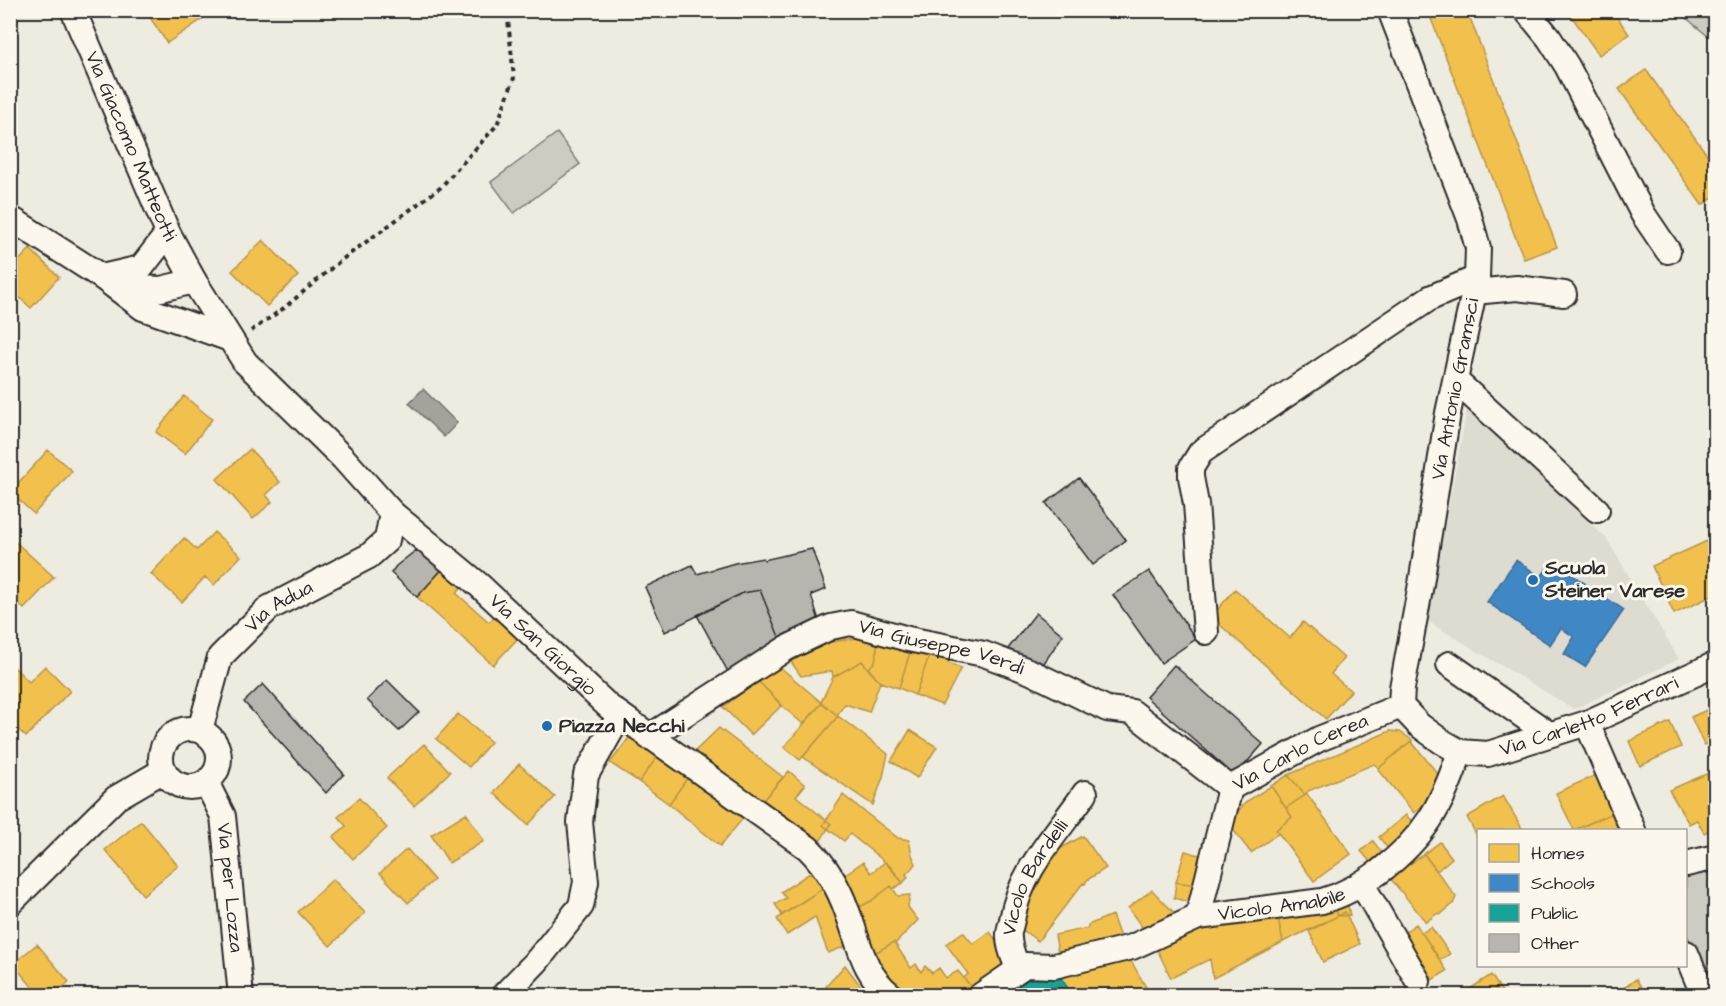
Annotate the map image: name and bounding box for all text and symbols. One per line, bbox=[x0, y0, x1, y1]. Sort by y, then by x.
street label: Via Giacomo Matteotti bbox=[78, 47, 184, 246]
street label: Via Antonio Gramsci bbox=[1424, 296, 1486, 482]
place label: Scuola Steiner Varese bbox=[1544, 554, 1685, 605]
marker: Scuola Steiner Varese bbox=[1526, 573, 1540, 587]
street label: Via Adua bbox=[238, 574, 318, 639]
street label: Via San Giorgio bbox=[483, 587, 603, 703]
street label: Via Giuseppe Verdi bbox=[855, 612, 1028, 682]
street label: Via Carletto Ferrari bbox=[1496, 669, 1683, 763]
street label: Via Carlo Cerea bbox=[1227, 707, 1372, 798]
place label: Piazza Necchi bbox=[559, 712, 686, 740]
marker: Piazza Necchi bbox=[540, 719, 554, 733]
street label: Vicolo Bardelli bbox=[995, 813, 1075, 938]
street label: Via per Lozza bbox=[210, 822, 251, 954]
legend bbox=[1477, 829, 1687, 967]
text: Homes bbox=[1531, 841, 1585, 866]
text: Schools bbox=[1531, 871, 1595, 896]
street label: Vicolo Amabile bbox=[1216, 880, 1350, 928]
text: Public bbox=[1531, 901, 1579, 926]
text: Other bbox=[1531, 931, 1579, 956]

